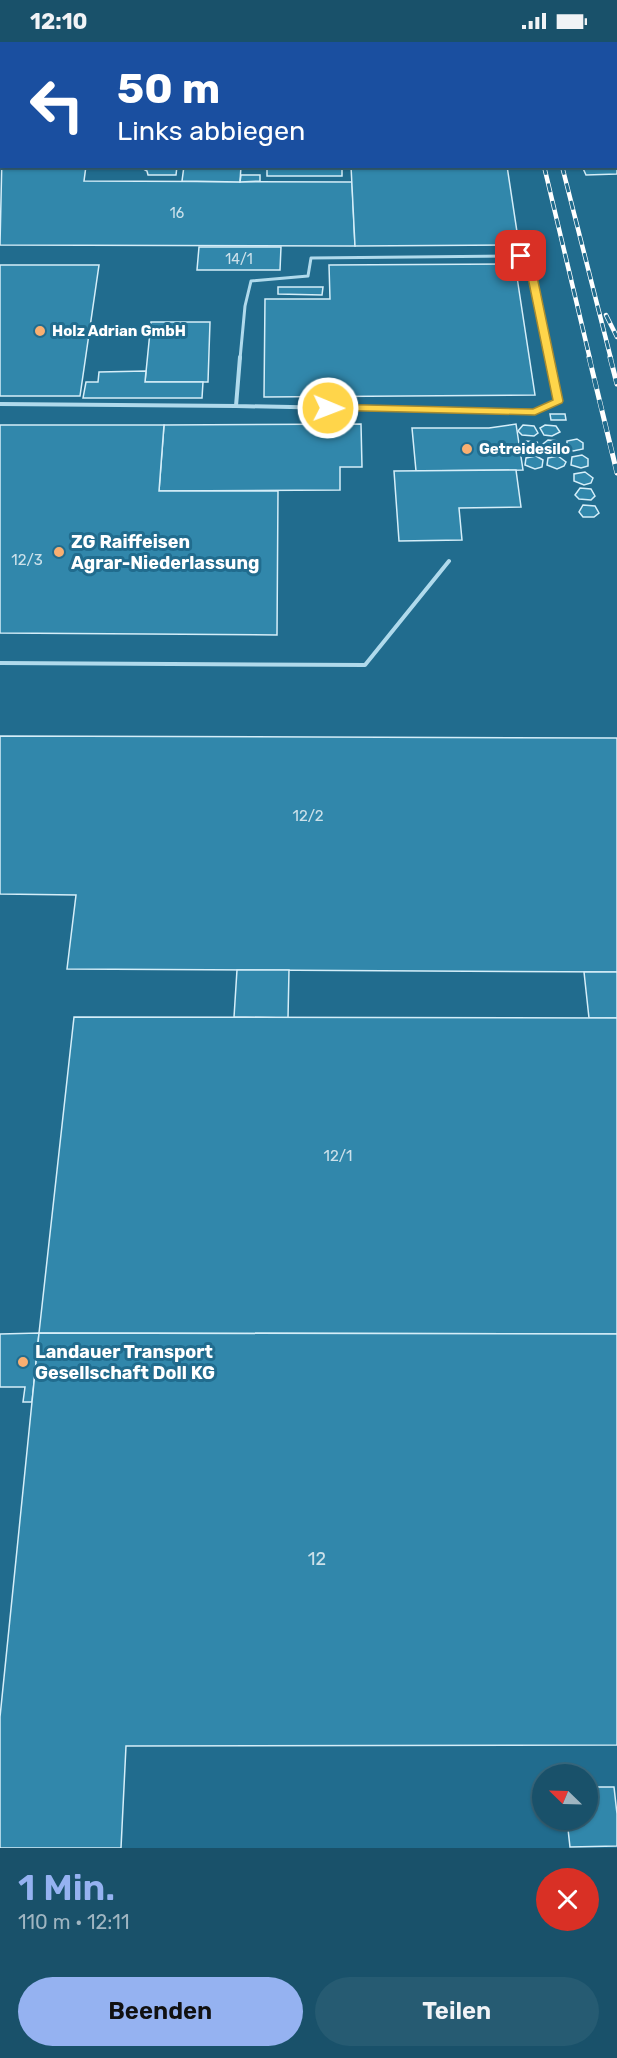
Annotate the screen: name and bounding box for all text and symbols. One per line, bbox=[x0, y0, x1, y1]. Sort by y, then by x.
text: 12:10 bbox=[30, 8, 88, 35]
text: 50 m bbox=[117, 64, 220, 114]
icon: left bbox=[18, 66, 96, 144]
text: Links abbiegen bbox=[117, 115, 305, 147]
house number: 16 bbox=[170, 205, 184, 222]
pin bbox=[495, 230, 546, 281]
icon: arrive bbox=[504, 239, 537, 272]
house number: 14/1 bbox=[225, 251, 253, 268]
place label: Holz Adrian GmbH bbox=[52, 322, 186, 340]
marker: Holz Adrian GmbH bbox=[33, 324, 47, 338]
position arrow bbox=[296, 376, 360, 440]
place label: Getreidesilo bbox=[479, 440, 570, 458]
marker: Getreidesilo bbox=[460, 442, 474, 456]
place label: ZG Raiffeisen Agrar-Niederlassung bbox=[71, 531, 259, 574]
marker: ZG Raiffeisen Agrar-Niederlassung bbox=[52, 545, 66, 559]
house number: 12/3 bbox=[11, 551, 43, 569]
house number: 12/2 bbox=[292, 807, 324, 825]
house number: 12/1 bbox=[324, 1147, 352, 1165]
place label: Landauer Transport Gesellschaft Doll KG bbox=[35, 1341, 215, 1384]
marker: Landauer Transport Gesellschaft Doll KG bbox=[16, 1355, 30, 1369]
house number: 12 bbox=[308, 1548, 326, 1570]
north arrow bbox=[532, 1764, 598, 1830]
map controls bbox=[532, 1764, 598, 1830]
text: 1 Min. bbox=[18, 1866, 115, 1909]
button: close bbox=[536, 1868, 599, 1931]
text: 110 m · 12:11 bbox=[18, 1910, 129, 1934]
button: Beenden bbox=[18, 1977, 303, 2046]
button: Teilen bbox=[315, 1977, 599, 2046]

